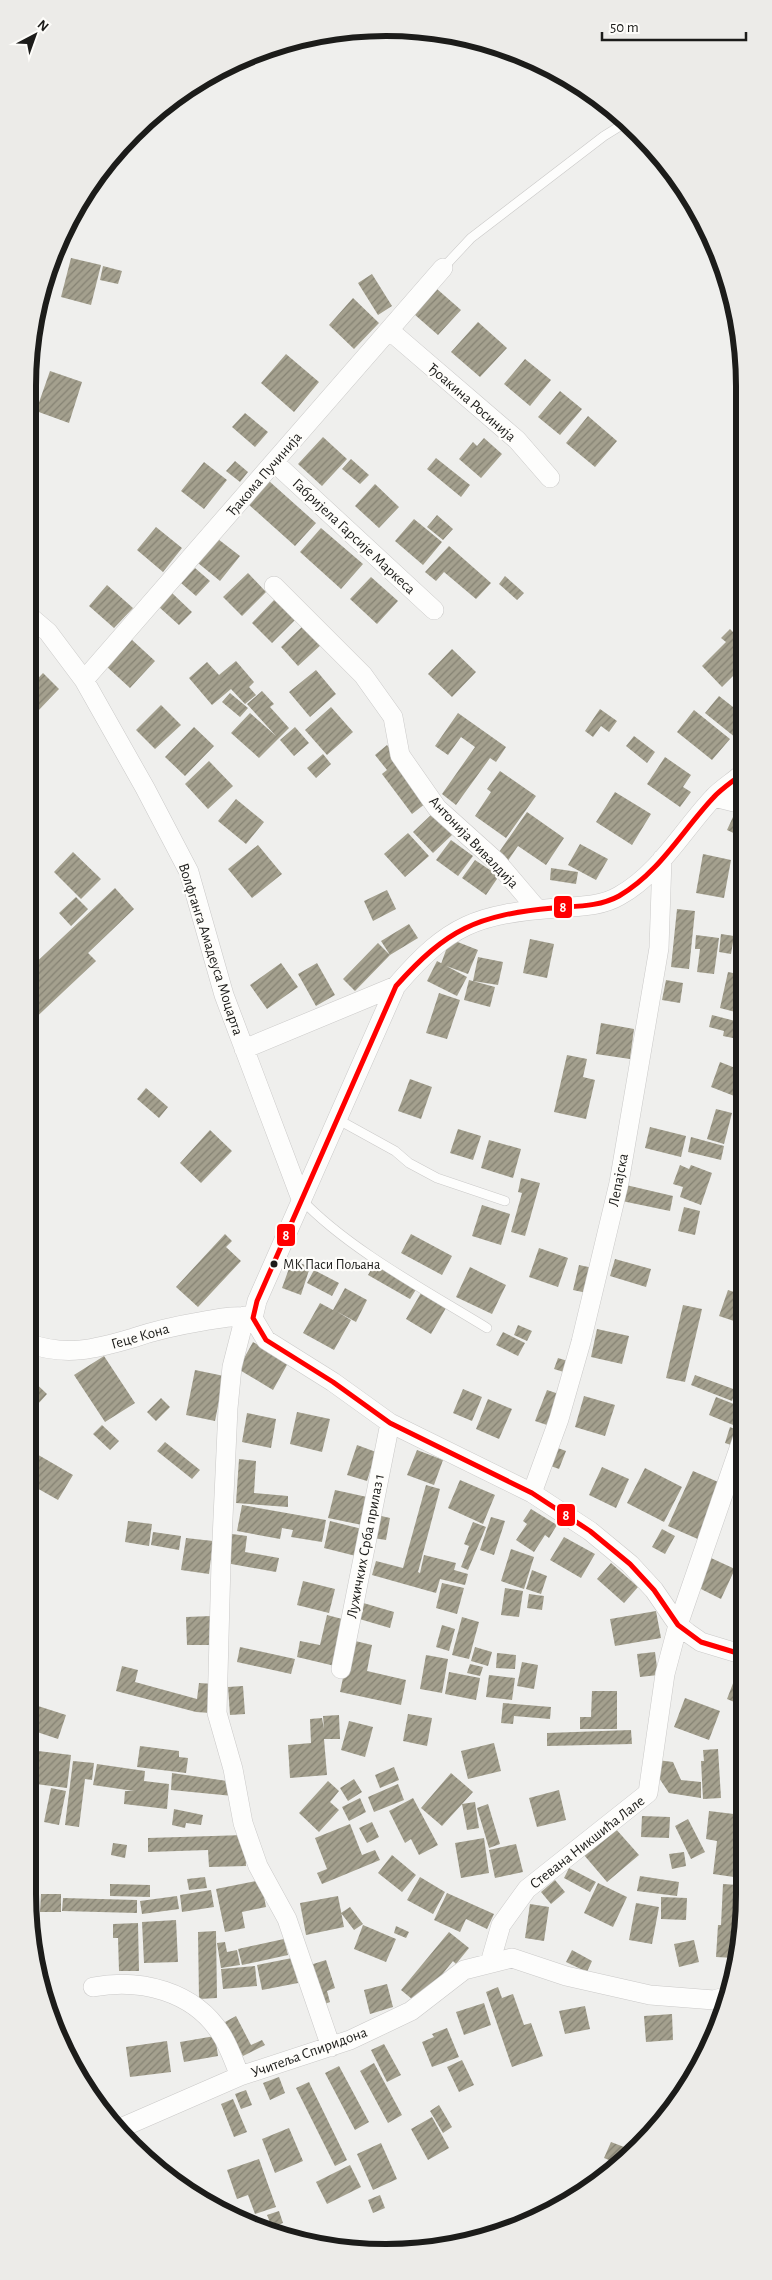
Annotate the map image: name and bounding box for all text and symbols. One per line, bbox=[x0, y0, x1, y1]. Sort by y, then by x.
north arrow bbox=[10, 10, 60, 60]
scale bar bbox=[602, 10, 746, 42]
text: N bbox=[35, 17, 51, 34]
text: 50 m bbox=[610, 20, 639, 35]
street label: Ђоакина Росинија bbox=[425, 360, 519, 445]
street label: Ђакома Пучинија bbox=[224, 429, 305, 519]
street label: Габријела Гарсије Маркеса bbox=[289, 476, 418, 597]
street label: Антонија Вивалдија bbox=[426, 793, 521, 891]
street label: Волфганга Амадеуса Моцарта bbox=[176, 861, 246, 1037]
line badge: 8 bbox=[553, 895, 573, 919]
text: 8 bbox=[560, 901, 567, 915]
street label: Лепајска bbox=[606, 1152, 631, 1208]
line badge: 8 bbox=[276, 1223, 296, 1247]
text: 8 bbox=[283, 1229, 290, 1243]
place label: МК Паси Пољана bbox=[283, 1258, 381, 1272]
marker: МК Паси Пољана bbox=[269, 1259, 279, 1269]
street label: Геце Кона bbox=[109, 1321, 171, 1352]
street label: Лужичких Срба прилаз 1 bbox=[344, 1473, 387, 1620]
line badge: 8 bbox=[556, 1503, 576, 1527]
text: 8 bbox=[563, 1509, 570, 1523]
street label: Стевана Никшића Лале bbox=[527, 1793, 648, 1892]
street label: Учитеља Спиридона bbox=[249, 2024, 369, 2080]

